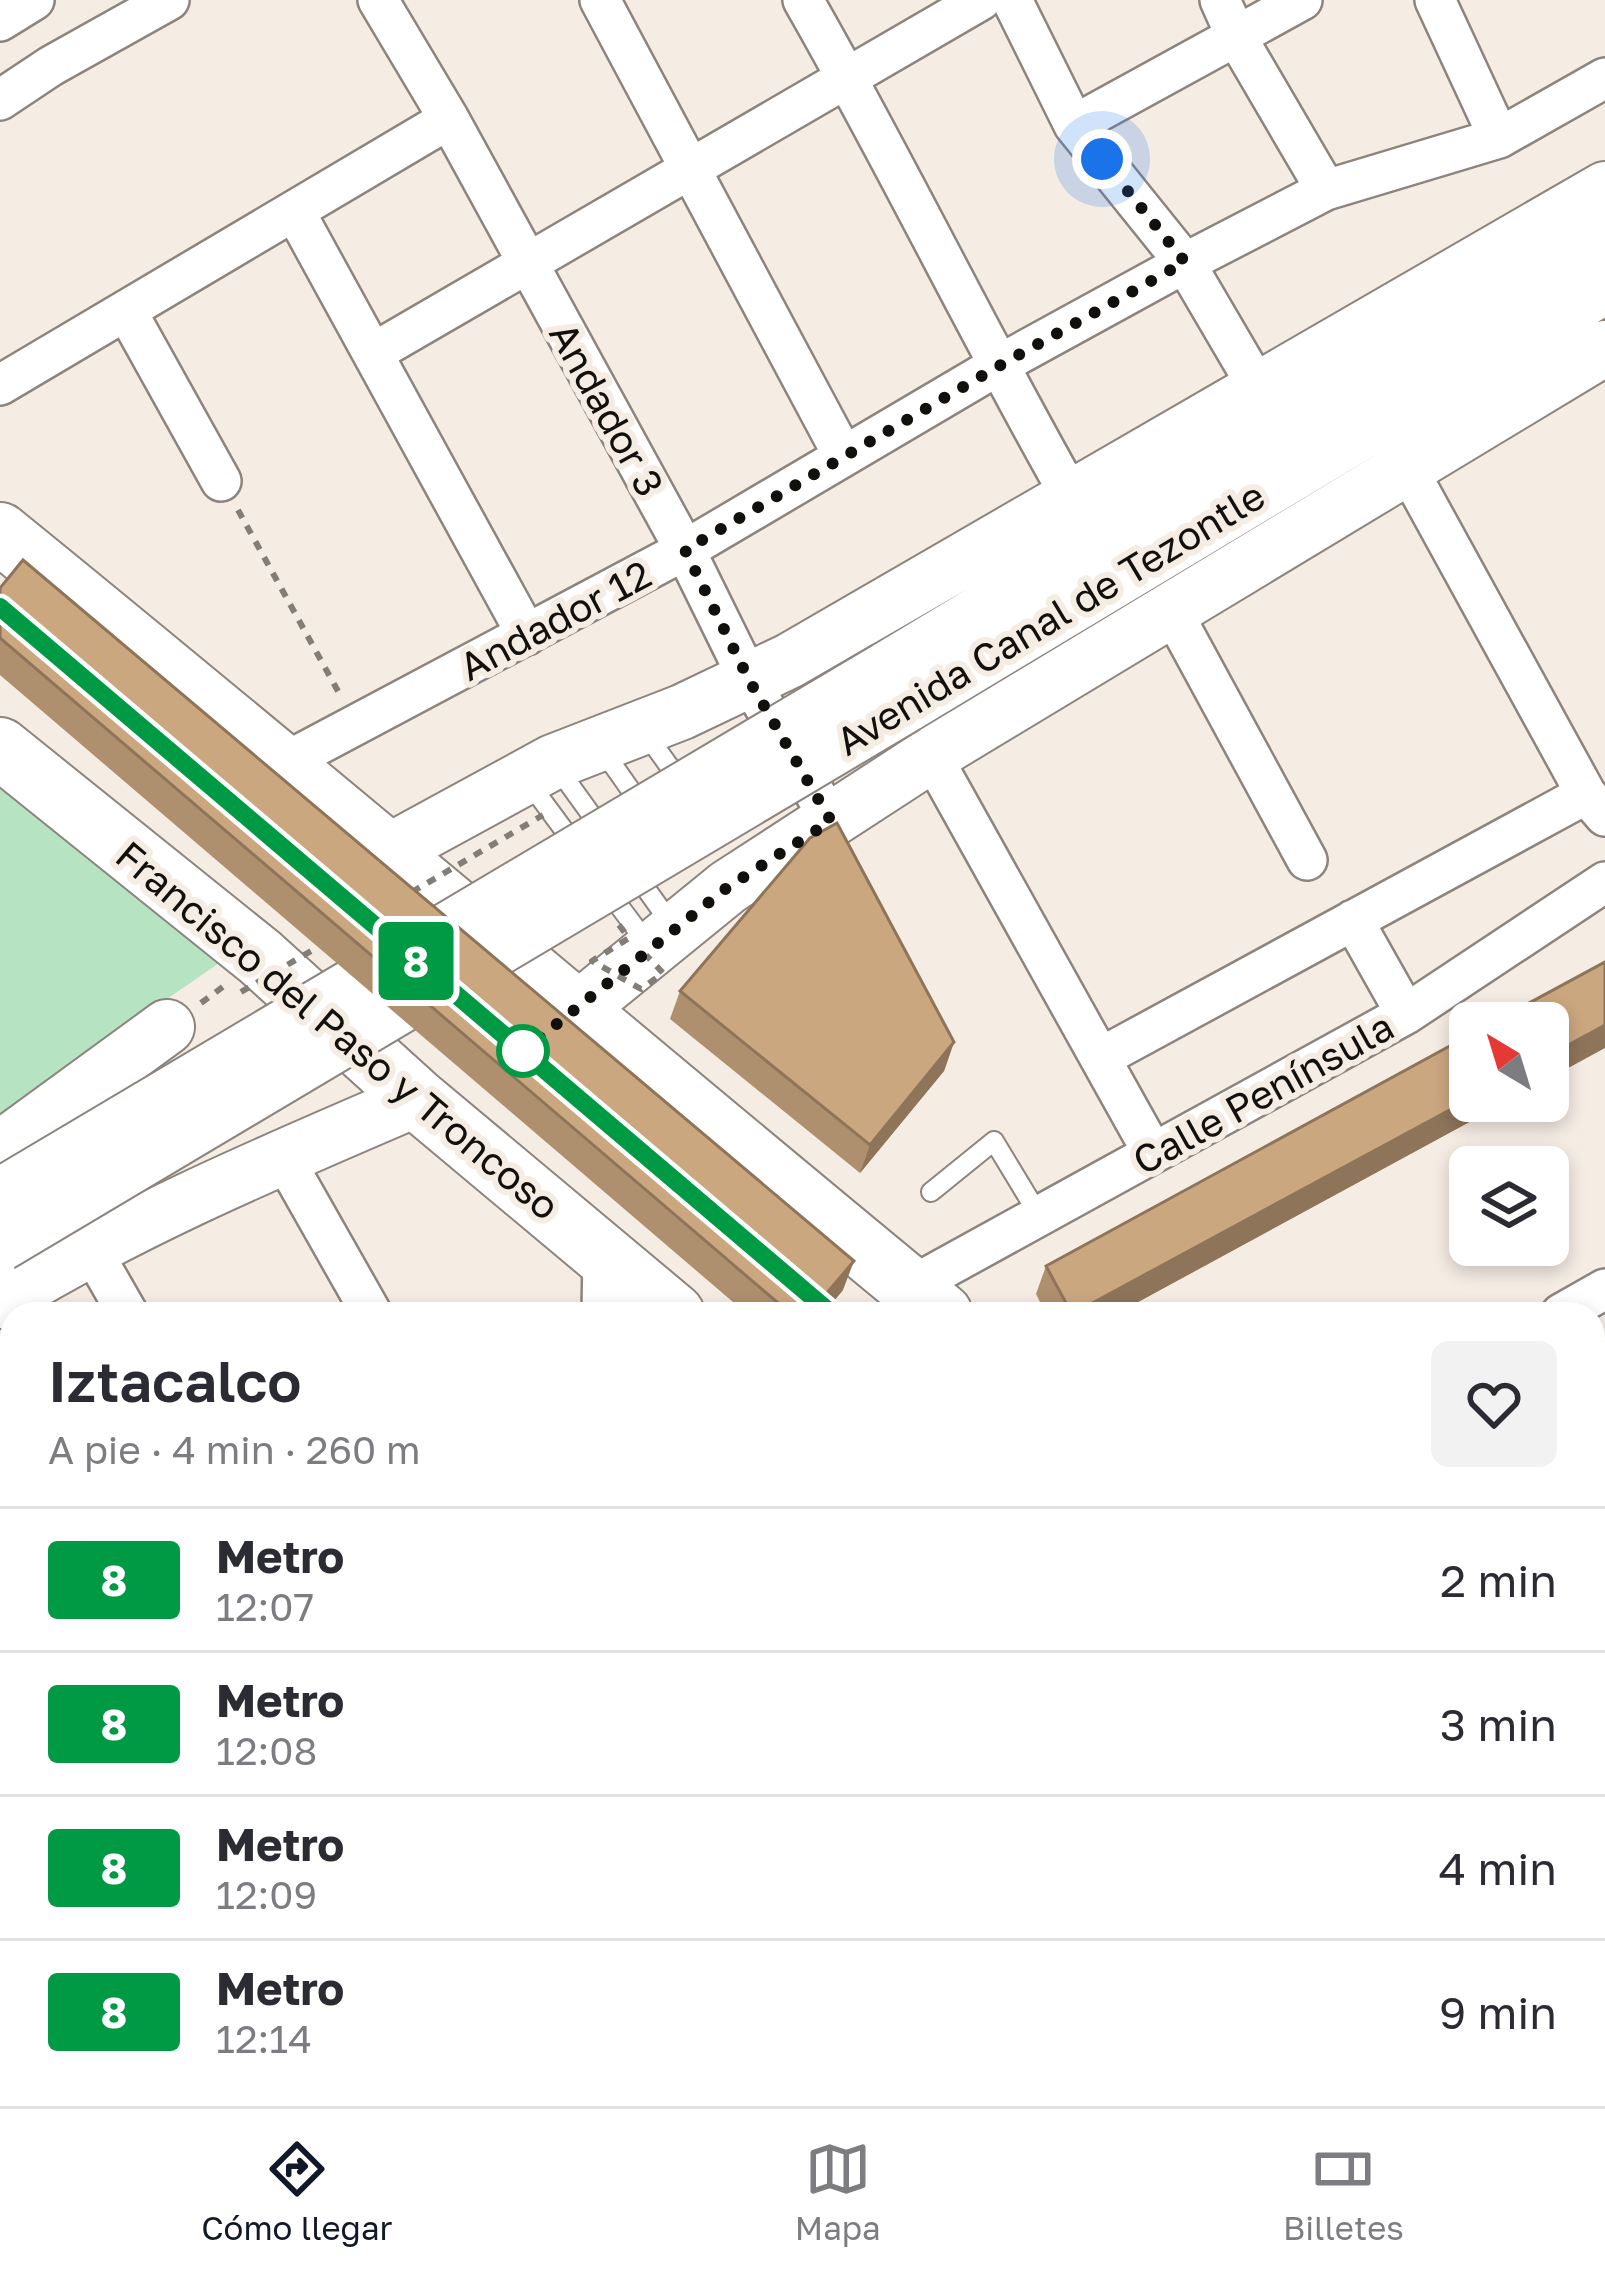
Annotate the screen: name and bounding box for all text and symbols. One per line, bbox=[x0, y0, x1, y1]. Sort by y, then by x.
your location bbox=[1072, 129, 1132, 189]
street label: Andador 3 bbox=[540, 314, 674, 504]
street label: Avenida Canal de Tezontle bbox=[827, 471, 1273, 765]
street label: Andador 12 bbox=[451, 550, 659, 690]
street label: Francisco del Paso y Troncoso bbox=[107, 831, 569, 1229]
line badge: 8 bbox=[377, 922, 455, 1000]
text: 8 bbox=[403, 936, 429, 986]
street label: Calle Península bbox=[1125, 1002, 1401, 1184]
north arrow bbox=[1449, 1002, 1569, 1122]
map controls bbox=[1449, 1002, 1569, 1266]
unlabelled marker bbox=[498, 1026, 548, 1076]
button: layers bbox=[1449, 1146, 1569, 1266]
button: heart bbox=[1431, 1341, 1557, 1467]
text: Iztacalco bbox=[48, 1346, 302, 1415]
text: A pie · 4 min · 260 m bbox=[48, 1426, 421, 1473]
text: Metro bbox=[216, 1529, 344, 1583]
text: 2 min bbox=[1440, 1553, 1557, 1607]
text: 8 bbox=[101, 1555, 127, 1605]
text: 12:07 bbox=[216, 1583, 314, 1630]
text: Metro bbox=[216, 1673, 344, 1727]
text: 3 min bbox=[1440, 1697, 1557, 1751]
text: 8 bbox=[101, 1699, 127, 1749]
text: 12:08 bbox=[216, 1727, 317, 1774]
text: Metro bbox=[216, 1817, 344, 1871]
text: 4 min bbox=[1439, 1841, 1557, 1895]
text: 8 bbox=[101, 1843, 127, 1893]
text: 12:09 bbox=[216, 1871, 317, 1918]
text: Metro bbox=[216, 1961, 344, 2015]
text: 9 min bbox=[1439, 1985, 1557, 2039]
text: 8 bbox=[101, 1987, 127, 2037]
text: 12:14 bbox=[216, 2015, 312, 2062]
tab: Cómo llegar bbox=[201, 2136, 392, 2247]
tab: Mapa bbox=[795, 2136, 881, 2247]
tab: Billetes bbox=[1283, 2136, 1404, 2247]

